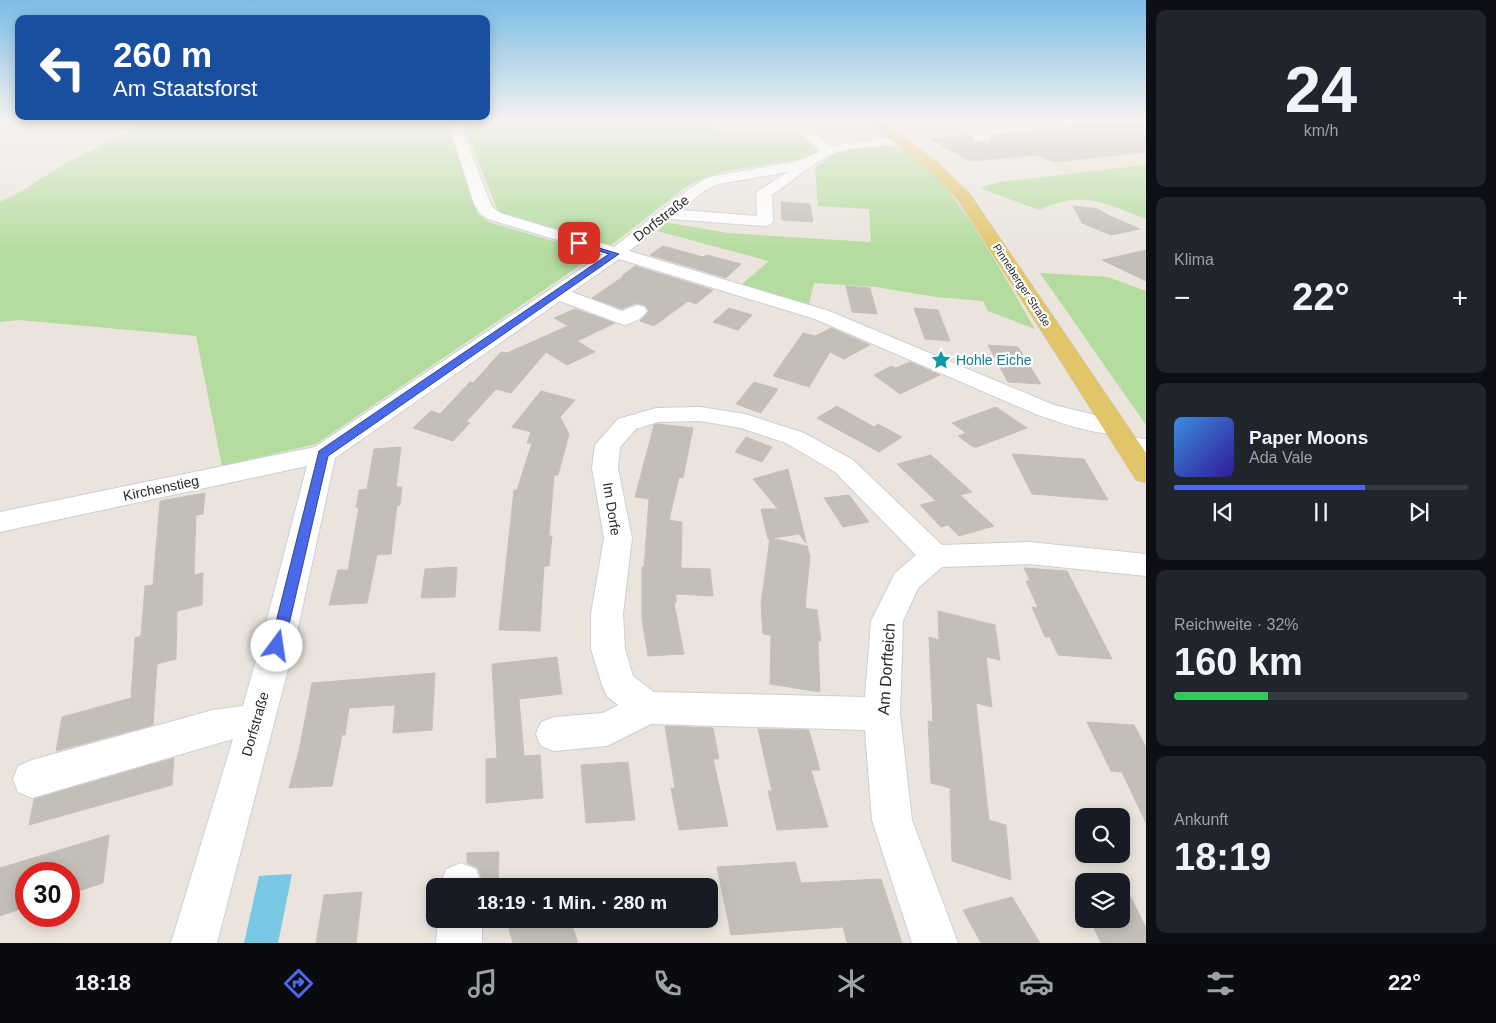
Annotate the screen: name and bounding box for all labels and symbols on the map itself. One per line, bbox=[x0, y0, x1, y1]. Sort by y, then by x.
street label: Dorfstraße bbox=[630, 191, 692, 245]
pin bbox=[558, 222, 600, 264]
street label: Pinneberger Straße bbox=[991, 241, 1053, 329]
place icon: Hohle Eiche bbox=[930, 349, 952, 371]
place label: Hohle Eiche bbox=[956, 352, 1032, 368]
street label: Kirchenstieg bbox=[122, 472, 200, 504]
street label: Im Dorfe bbox=[600, 481, 624, 537]
position arrow bbox=[250, 619, 302, 671]
street label: Am Dorfteich bbox=[875, 622, 898, 716]
street label: Dorfstraße bbox=[238, 690, 272, 758]
speed limit sign: 30 bbox=[15, 862, 80, 927]

